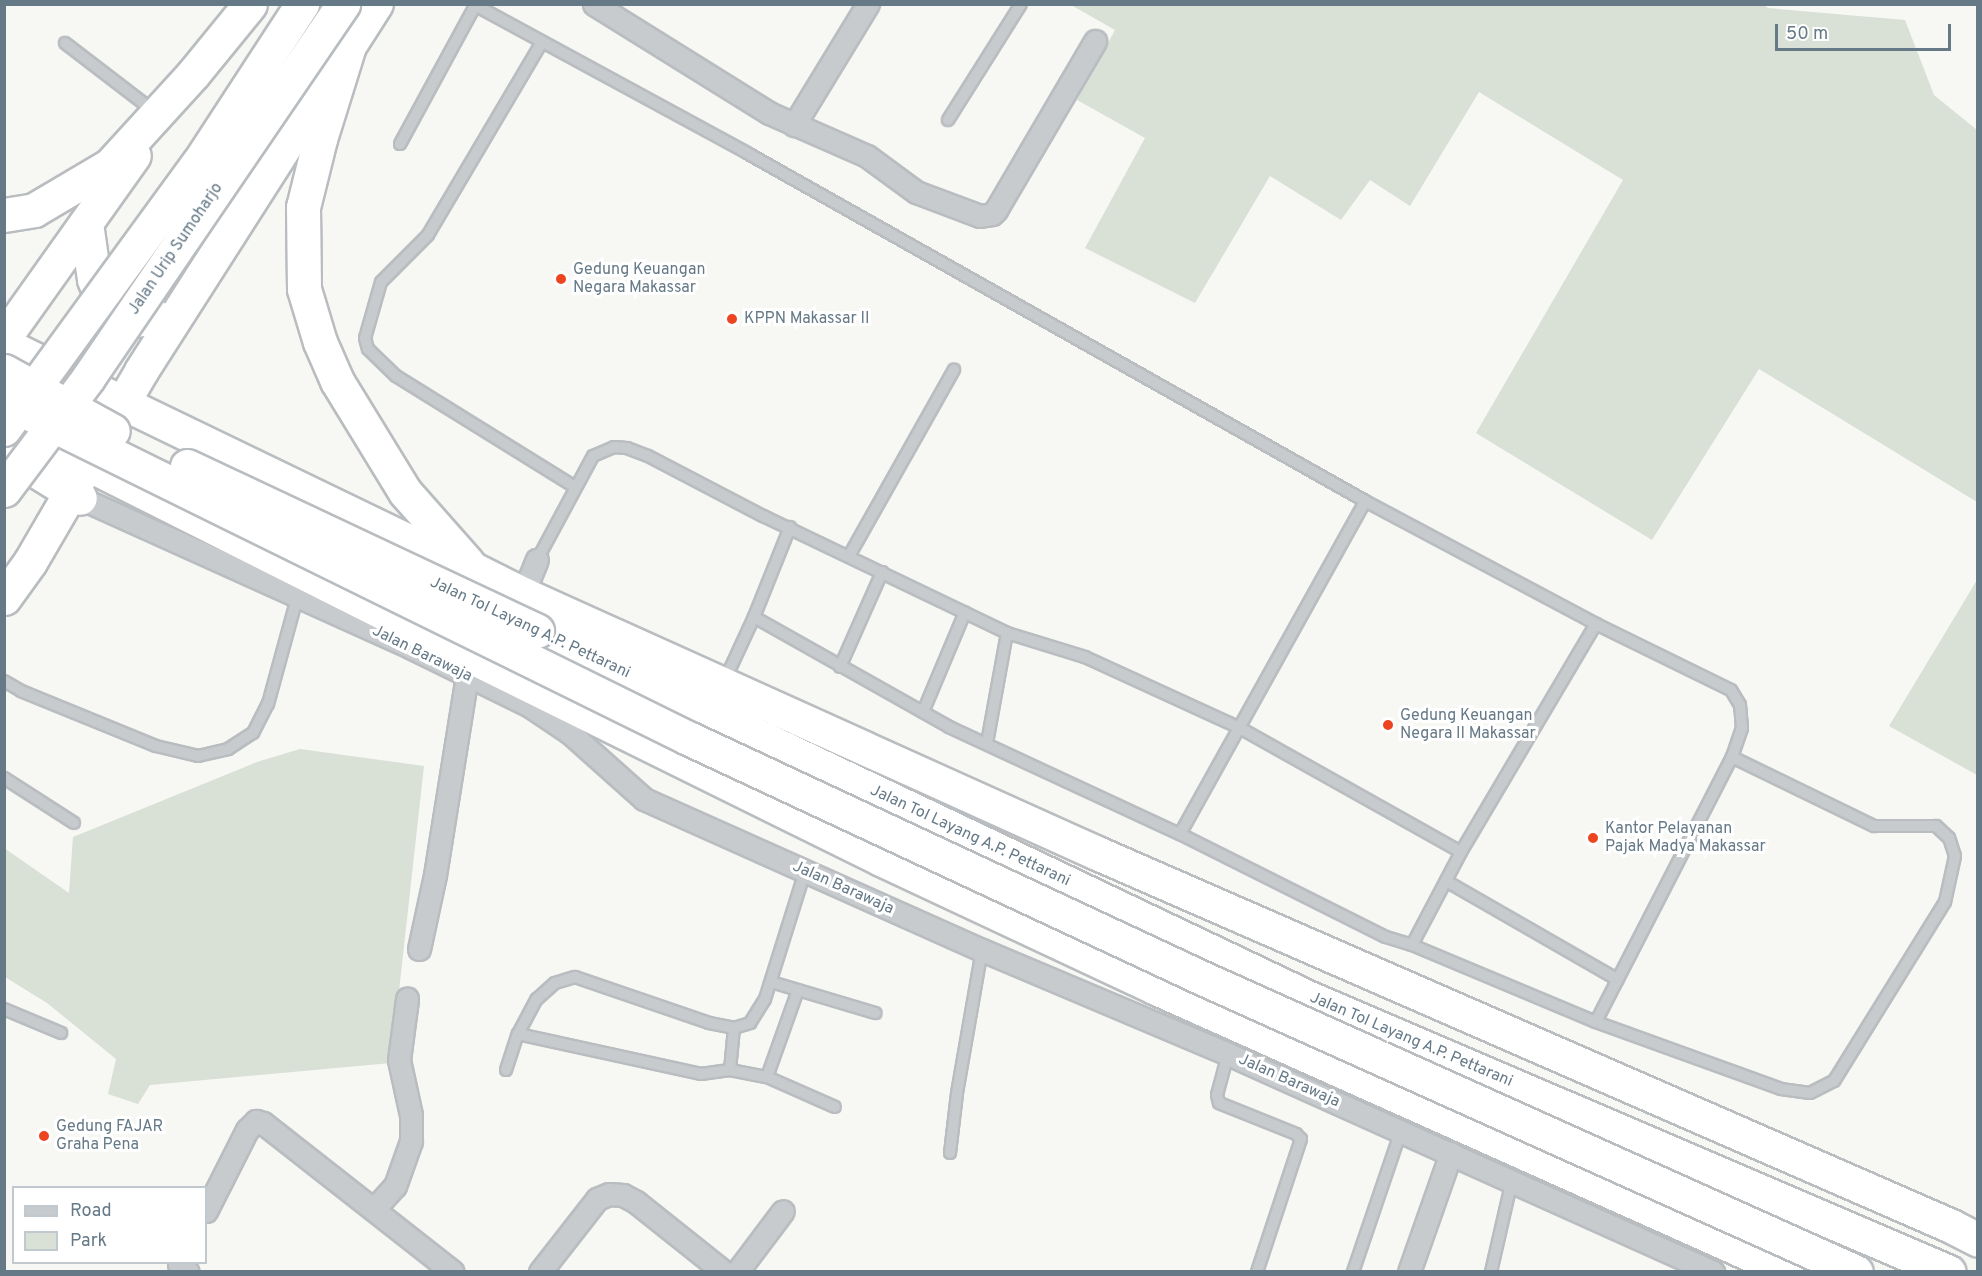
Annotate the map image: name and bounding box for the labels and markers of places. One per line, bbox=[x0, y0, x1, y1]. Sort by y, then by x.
place label: Gedung Keuangan Negara Makassar bbox=[573, 260, 706, 298]
marker: Gedung Keuangan Negara Makassar bbox=[554, 272, 568, 286]
place label: KPPN Makassar II bbox=[744, 309, 870, 329]
marker: KPPN Makassar II bbox=[725, 312, 739, 326]
place label: Gedung Keuangan Negara II Makassar bbox=[1400, 706, 1536, 744]
marker: Gedung Keuangan Negara II Makassar bbox=[1381, 718, 1395, 732]
place label: Kantor Pelayanan Pajak Madya Makassar bbox=[1605, 819, 1766, 857]
marker: Kantor Pelayanan Pajak Madya Makassar bbox=[1586, 831, 1600, 845]
place label: Gedung FAJAR Graha Pena bbox=[56, 1117, 163, 1155]
marker: Gedung FAJAR Graha Pena bbox=[37, 1129, 51, 1143]

